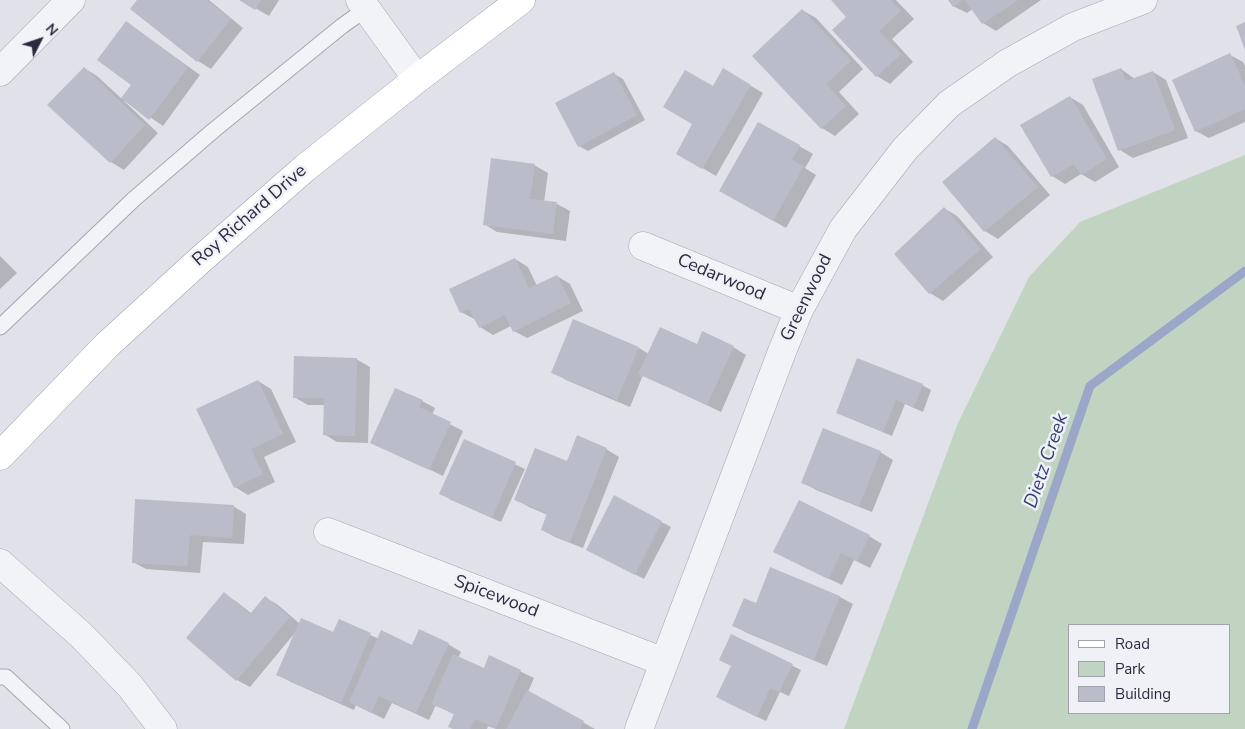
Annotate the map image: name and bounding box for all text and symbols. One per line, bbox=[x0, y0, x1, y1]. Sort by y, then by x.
north arrow bbox=[15, 15, 65, 65]
text: N bbox=[41, 20, 62, 40]
street label: Roy Richard Drive bbox=[189, 161, 311, 271]
street label: Cedarwood bbox=[674, 250, 768, 306]
street label: Greenwood bbox=[777, 251, 837, 345]
water label: Dietz Creek bbox=[1020, 411, 1074, 511]
street label: Spicewood bbox=[451, 571, 541, 623]
legend bbox=[1068, 624, 1230, 714]
text: Road bbox=[1115, 634, 1150, 654]
text: Park bbox=[1115, 659, 1145, 679]
text: Building bbox=[1115, 684, 1171, 704]

